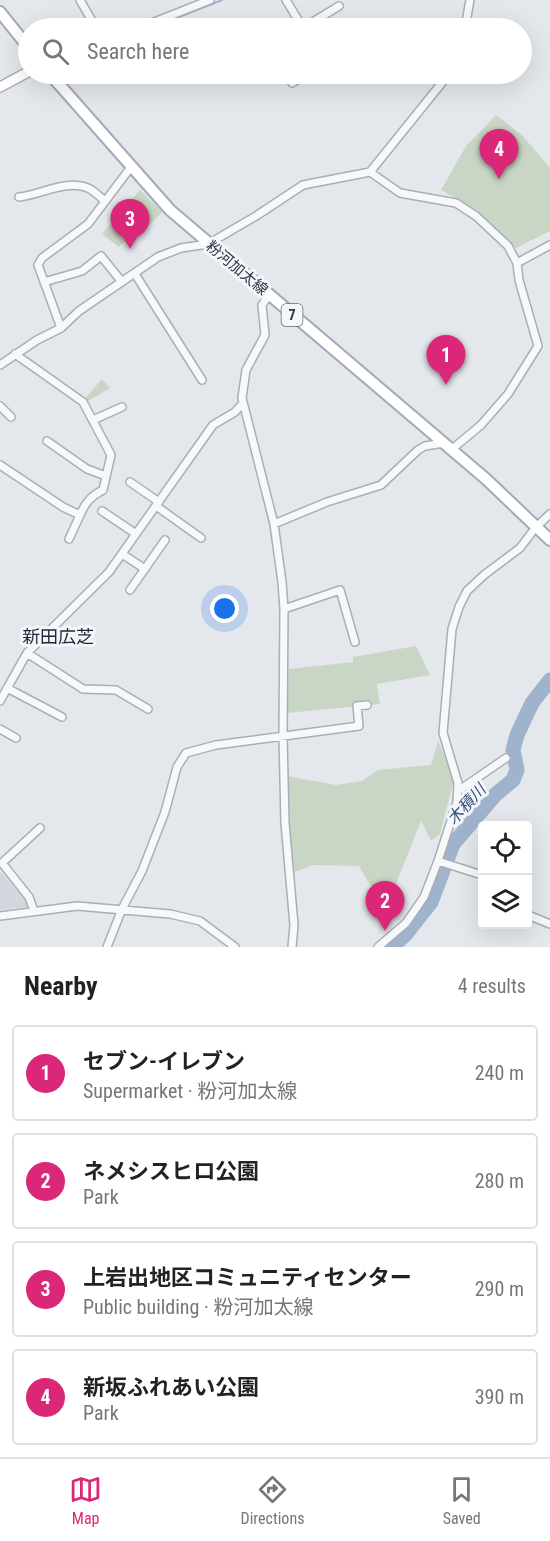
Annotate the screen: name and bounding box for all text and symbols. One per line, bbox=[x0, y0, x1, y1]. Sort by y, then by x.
search box bbox=[18, 18, 532, 84]
icon: search bbox=[39, 35, 72, 68]
text: Search here bbox=[87, 39, 189, 64]
pin: 4 bbox=[480, 130, 518, 179]
pin: 3 bbox=[110, 200, 150, 249]
street label: 粉河加太線 bbox=[202, 237, 272, 299]
road number: 7 bbox=[282, 304, 302, 326]
pin: 1 bbox=[426, 336, 466, 385]
your location bbox=[210, 594, 239, 623]
district label: 新田広芝 bbox=[22, 626, 94, 647]
water label: 木積川 bbox=[443, 779, 491, 828]
map controls bbox=[478, 821, 532, 929]
button: locate bbox=[478, 821, 532, 875]
button: layers bbox=[478, 875, 532, 929]
pin: 2 bbox=[366, 882, 404, 931]
text: Nearby bbox=[24, 971, 98, 1001]
text: 4 results bbox=[458, 974, 526, 998]
text: セブン-イレブン bbox=[83, 1049, 245, 1074]
text: 1 bbox=[40, 1061, 51, 1085]
text: 240 m bbox=[475, 1061, 524, 1085]
text: Supermarket · 粉河加太線 bbox=[83, 1079, 297, 1103]
text: ネメシスヒロ公園 bbox=[83, 1159, 259, 1184]
text: 2 bbox=[40, 1169, 51, 1193]
text: 280 m bbox=[475, 1169, 524, 1193]
text: Park bbox=[83, 1185, 119, 1209]
text: 上岩出地区コミュニティセンター bbox=[83, 1265, 412, 1290]
text: 3 bbox=[40, 1277, 51, 1301]
text: 290 m bbox=[475, 1277, 524, 1301]
text: Public building · 粉河加太線 bbox=[83, 1295, 313, 1319]
text: 新坂ふれあい公園 bbox=[83, 1375, 259, 1400]
text: 4 bbox=[40, 1385, 51, 1409]
text: 390 m bbox=[475, 1385, 524, 1409]
text: Park bbox=[83, 1401, 119, 1425]
tab: Map bbox=[69, 1473, 102, 1528]
tab: Directions bbox=[241, 1473, 304, 1528]
tab: Saved bbox=[443, 1473, 481, 1528]

